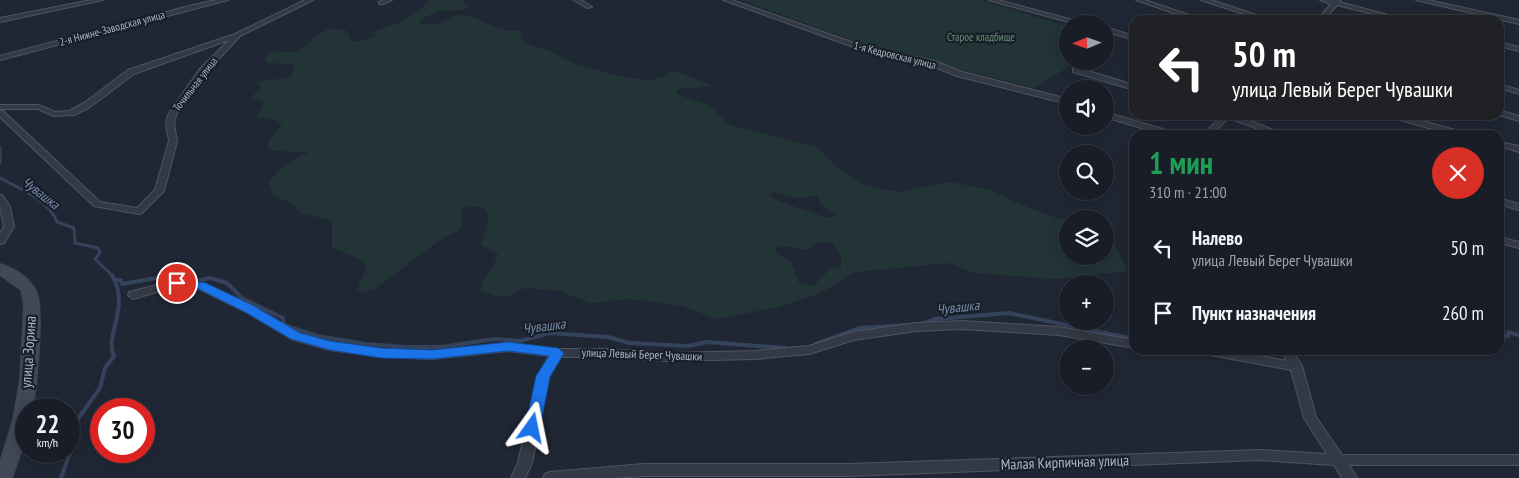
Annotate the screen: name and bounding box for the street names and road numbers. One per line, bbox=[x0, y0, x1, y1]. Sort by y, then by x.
street label: 2-я Нижне-Заводская улица bbox=[58, 7, 166, 49]
street label: 1-я Кедровская улица bbox=[852, 38, 938, 72]
street label: Точильная улица bbox=[170, 54, 220, 114]
street label: улица Зорина bbox=[16, 315, 40, 389]
street label: улица Левый Берег Чувашки bbox=[582, 344, 702, 364]
street label: Малая Кирпичная улица bbox=[1001, 450, 1129, 474]

